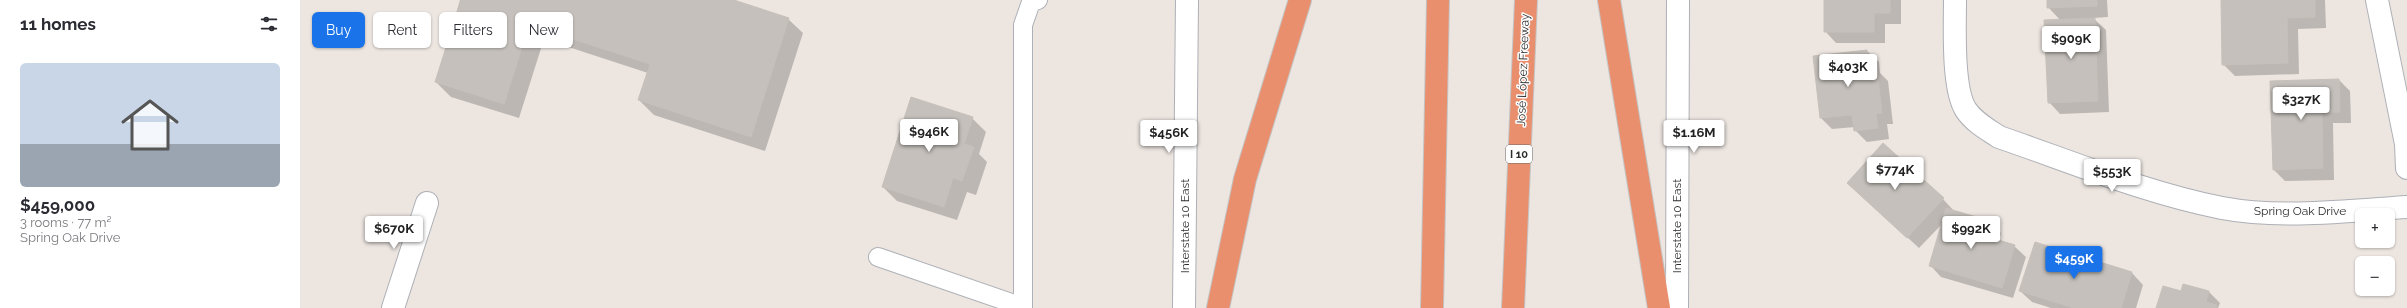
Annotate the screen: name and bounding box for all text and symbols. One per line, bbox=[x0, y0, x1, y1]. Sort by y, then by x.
chip: Buy bbox=[312, 12, 365, 48]
chip: Rent bbox=[373, 12, 431, 48]
chip: Filters bbox=[439, 12, 507, 48]
chip: New bbox=[515, 12, 573, 48]
icon: filters bbox=[258, 13, 280, 35]
street label: José López Freeway bbox=[1514, 13, 1532, 127]
text: 11 homes bbox=[20, 14, 96, 34]
pin: $909K bbox=[2043, 26, 2099, 60]
text: $909K bbox=[2051, 31, 2091, 46]
pin: $403K bbox=[1820, 54, 1876, 88]
text: $403K bbox=[1828, 59, 1868, 74]
pin: $327K bbox=[2273, 87, 2329, 121]
icon: home bbox=[114, 89, 186, 161]
text: $327K bbox=[2282, 92, 2320, 107]
pin: $946K bbox=[901, 119, 957, 153]
pin: $456K bbox=[1141, 120, 1197, 154]
pin: $1.16M bbox=[1661, 120, 1727, 154]
text: $946K bbox=[909, 124, 949, 139]
text: $456K bbox=[1149, 125, 1189, 140]
text: $1.16M bbox=[1672, 125, 1716, 140]
road number: I 10 bbox=[1506, 145, 1532, 163]
pin: $774K bbox=[1867, 157, 1923, 191]
pin: $553K bbox=[2084, 159, 2140, 193]
text: $774K bbox=[1876, 162, 1914, 177]
text: $553K bbox=[2093, 164, 2131, 179]
street label: Interstate 10 East bbox=[1178, 179, 1192, 273]
street label: Interstate 10 East bbox=[1670, 179, 1684, 273]
text: $459,000 bbox=[20, 195, 95, 215]
street label: Spring Oak Drive bbox=[2254, 204, 2346, 218]
map controls bbox=[2355, 208, 2395, 296]
button: + bbox=[2355, 208, 2395, 248]
text: 3 rooms · 77 m² bbox=[20, 215, 112, 230]
pin: $670K bbox=[366, 216, 422, 250]
pin: $992K bbox=[1943, 216, 1999, 250]
text: $670K bbox=[374, 221, 414, 236]
text: $992K bbox=[1951, 221, 1991, 236]
text: Spring Oak Drive bbox=[20, 230, 120, 245]
pin: $459K bbox=[2046, 246, 2102, 280]
text: $459K bbox=[2054, 251, 2094, 266]
button: − bbox=[2355, 256, 2395, 296]

